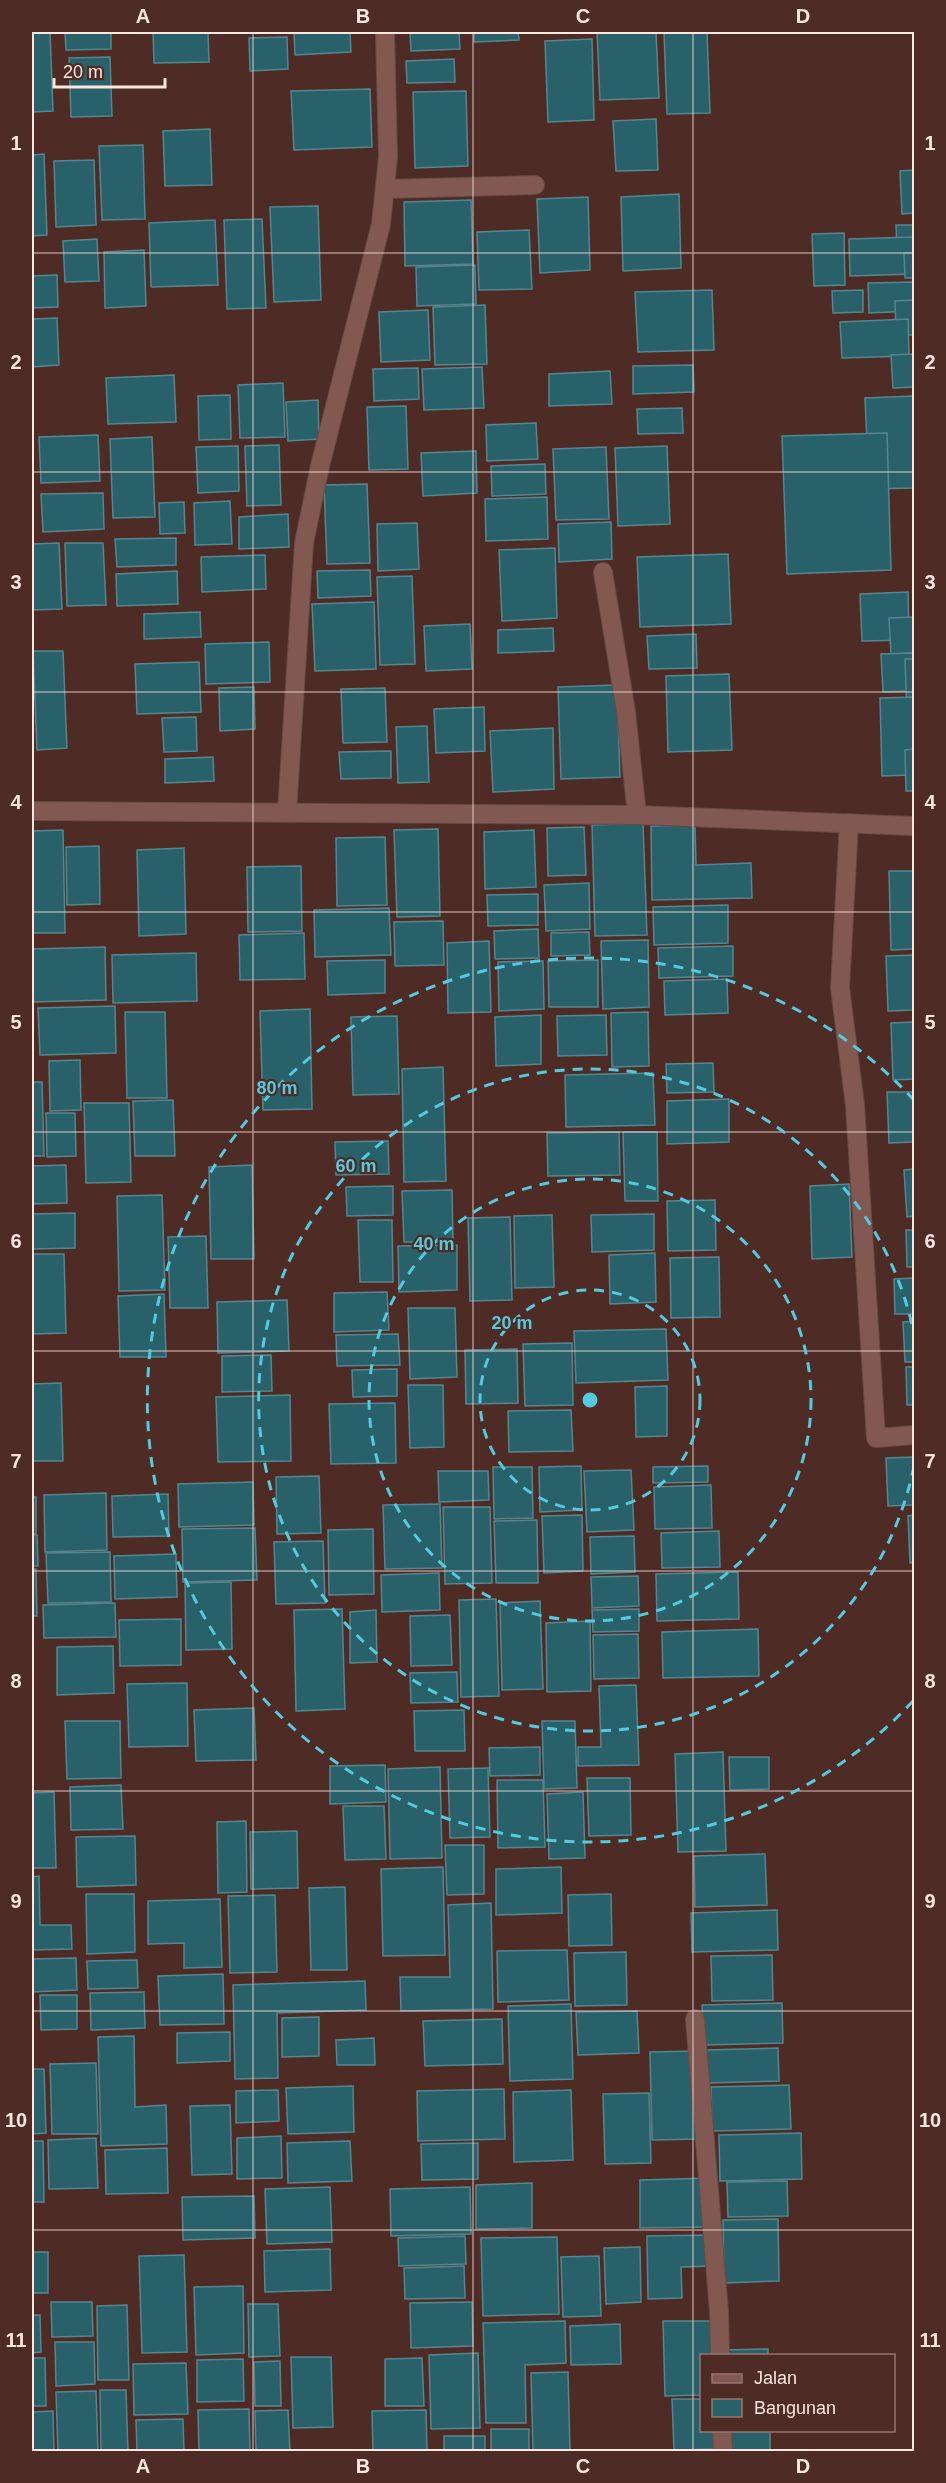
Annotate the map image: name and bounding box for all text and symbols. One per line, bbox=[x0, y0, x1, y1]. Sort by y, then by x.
text: A bbox=[136, 5, 150, 27]
text: B bbox=[356, 5, 370, 27]
text: C bbox=[576, 5, 590, 27]
text: D bbox=[796, 5, 810, 27]
scale bar bbox=[54, 51, 165, 89]
text: 20 m bbox=[63, 62, 103, 82]
text: 1 bbox=[10, 132, 22, 154]
text: 1 bbox=[924, 132, 936, 154]
text: 2 bbox=[10, 351, 22, 373]
text: 2 bbox=[924, 351, 936, 373]
text: 3 bbox=[10, 571, 22, 593]
text: 3 bbox=[924, 571, 936, 593]
text: 4 bbox=[10, 791, 22, 813]
text: 4 bbox=[924, 791, 936, 813]
text: 5 bbox=[10, 1011, 22, 1033]
text: 5 bbox=[924, 1011, 936, 1033]
text: 80 m bbox=[256, 1078, 298, 1098]
text: 60 m bbox=[335, 1156, 377, 1176]
text: 6 bbox=[10, 1230, 22, 1252]
text: 6 bbox=[924, 1230, 936, 1252]
text: 40 m bbox=[413, 1234, 455, 1254]
text: 20 m bbox=[491, 1313, 533, 1333]
centre of rings bbox=[580, 1390, 600, 1410]
text: 7 bbox=[10, 1450, 22, 1472]
text: 7 bbox=[924, 1450, 936, 1472]
text: 8 bbox=[10, 1670, 22, 1692]
text: 8 bbox=[924, 1670, 936, 1692]
text: 9 bbox=[10, 1890, 22, 1912]
text: 9 bbox=[924, 1890, 936, 1912]
text: 10 bbox=[5, 2109, 27, 2131]
text: 10 bbox=[919, 2109, 941, 2131]
text: 11 bbox=[5, 2329, 27, 2351]
text: 11 bbox=[919, 2329, 941, 2351]
legend bbox=[700, 2354, 895, 2432]
text: Jalan bbox=[754, 2368, 797, 2388]
text: Bangunan bbox=[754, 2398, 836, 2418]
text: A bbox=[136, 2455, 150, 2477]
text: B bbox=[356, 2455, 370, 2477]
text: C bbox=[576, 2455, 590, 2477]
text: D bbox=[796, 2455, 810, 2477]

